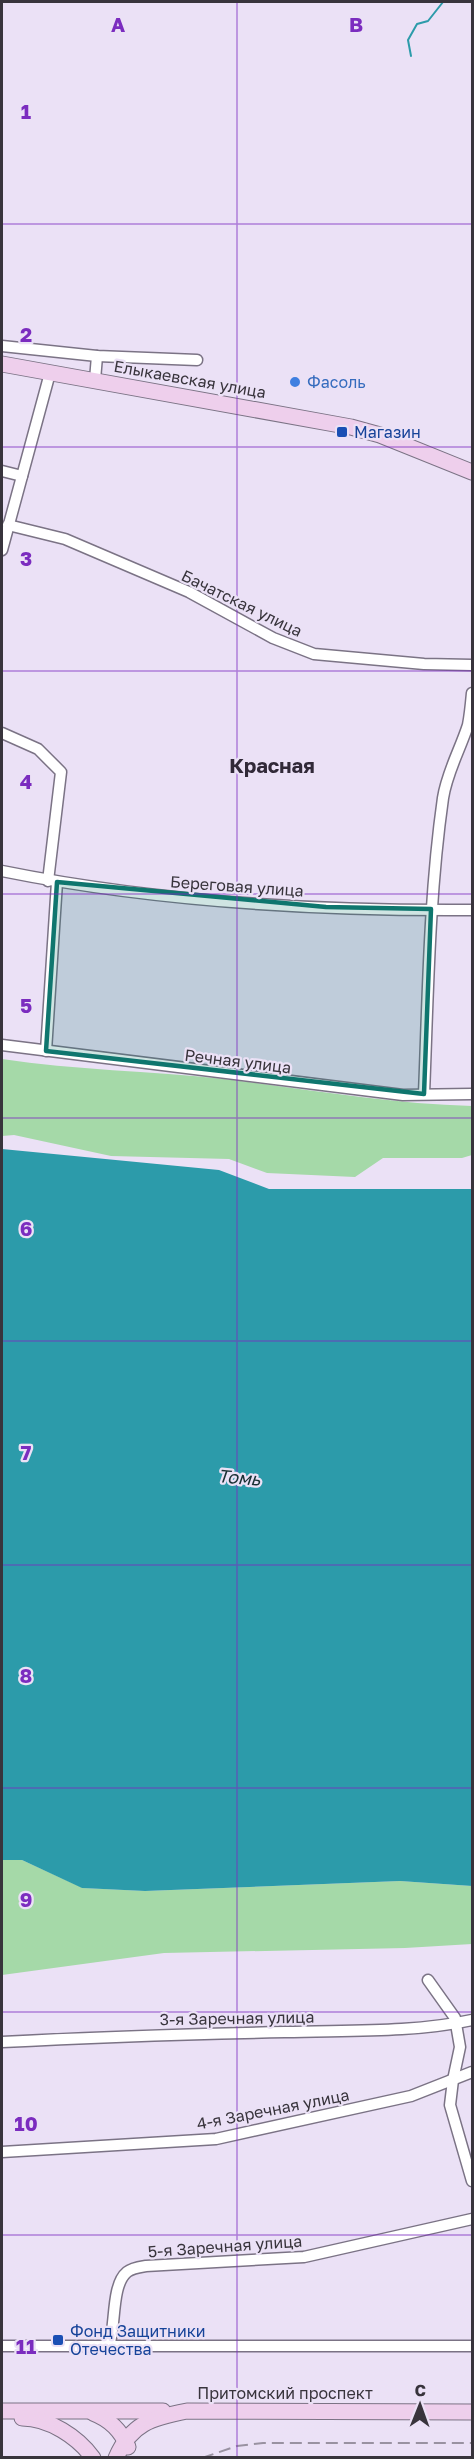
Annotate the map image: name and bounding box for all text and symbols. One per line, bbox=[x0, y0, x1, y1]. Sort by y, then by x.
text: A bbox=[111, 12, 125, 36]
text: B bbox=[349, 12, 363, 36]
text: 1 bbox=[21, 99, 31, 123]
text: 2 bbox=[20, 322, 32, 346]
street label: Елыкаевская улица bbox=[112, 356, 268, 402]
place label: Фасоль bbox=[307, 372, 366, 392]
marker: Фасоль bbox=[288, 375, 302, 389]
place label: Магазин bbox=[354, 422, 421, 442]
marker: Магазин bbox=[335, 425, 349, 439]
text: 3 bbox=[20, 546, 32, 570]
street label: Бачатская улица bbox=[178, 565, 306, 641]
district label: Красная bbox=[229, 753, 315, 777]
text: 4 bbox=[20, 769, 32, 793]
street label: Береговая улица bbox=[170, 871, 304, 901]
text: 5 bbox=[20, 993, 32, 1017]
street label: Речная улица bbox=[184, 1045, 292, 1077]
text: 6 bbox=[20, 1216, 32, 1240]
text: 7 bbox=[21, 1440, 32, 1464]
water label: Томь bbox=[217, 1464, 262, 1490]
text: 8 bbox=[20, 1663, 32, 1687]
text: 9 bbox=[20, 1887, 32, 1911]
street label: 3-я Заречная улица bbox=[160, 2007, 314, 2029]
street label: 4-я Заречная улица bbox=[195, 2084, 351, 2134]
text: 10 bbox=[14, 2111, 38, 2135]
street label: 5-я Заречная улица bbox=[147, 2231, 303, 2261]
place label: Фонд Защитники Отечества bbox=[70, 2321, 206, 2359]
marker: Фонд Защитники Отечества bbox=[51, 2333, 65, 2347]
text: 11 bbox=[16, 2334, 36, 2358]
north arrow bbox=[390, 2375, 450, 2435]
text: С bbox=[414, 2380, 426, 2400]
street label: Притомский проспект bbox=[197, 2383, 373, 2403]

